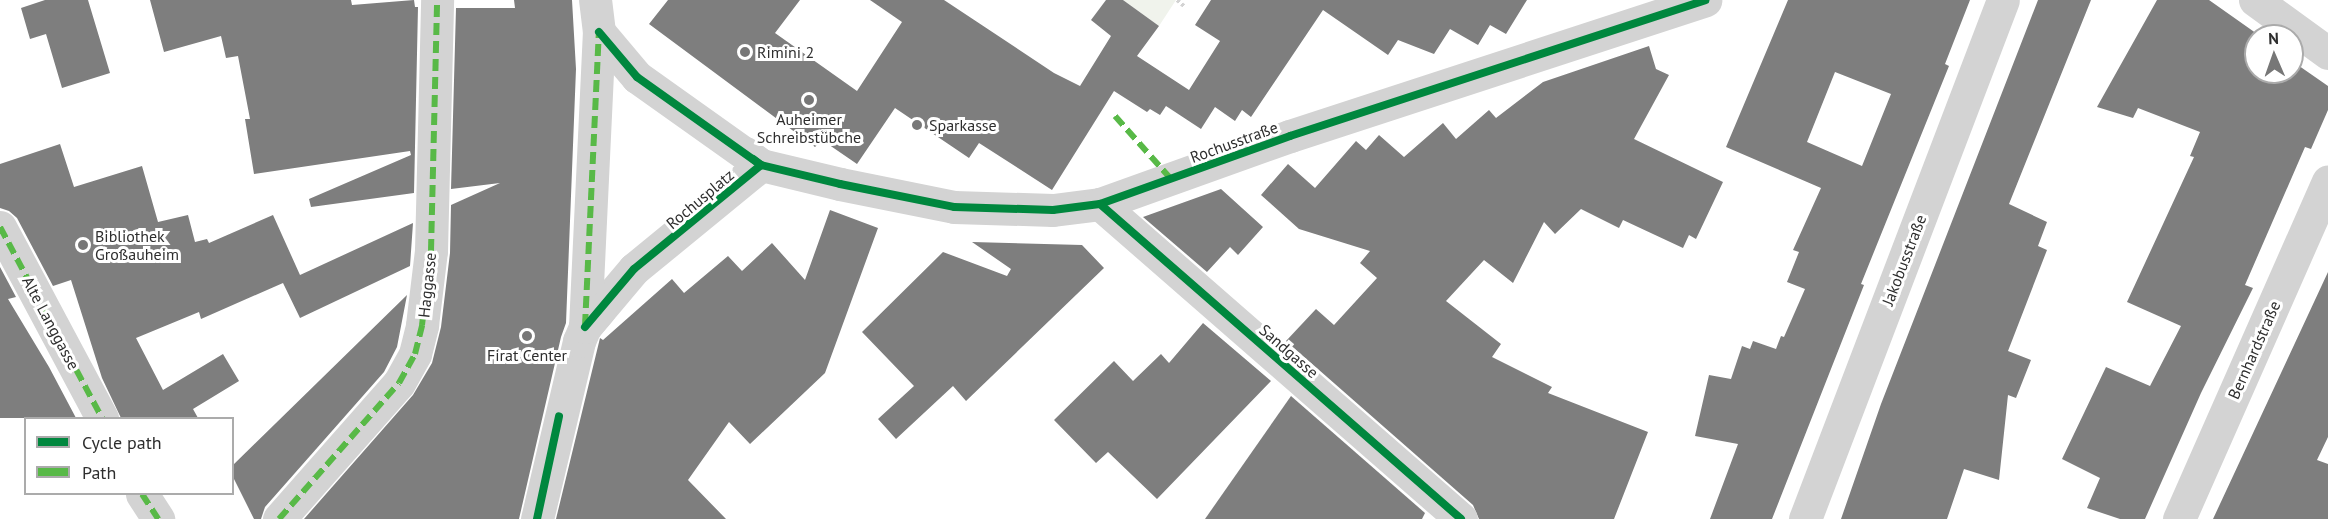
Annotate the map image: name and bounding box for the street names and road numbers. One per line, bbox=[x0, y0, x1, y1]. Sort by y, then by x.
street label: Rochusstraße bbox=[1188, 117, 1280, 167]
street label: Rochusplatz bbox=[662, 165, 738, 233]
street label: Jakobusstraße bbox=[1878, 212, 1930, 308]
street label: Haggasse bbox=[414, 251, 440, 319]
street label: Alte Langgasse bbox=[18, 273, 84, 373]
street label: Bernhardstraße bbox=[2224, 298, 2284, 402]
street label: Sandgasse bbox=[1256, 320, 1322, 382]

